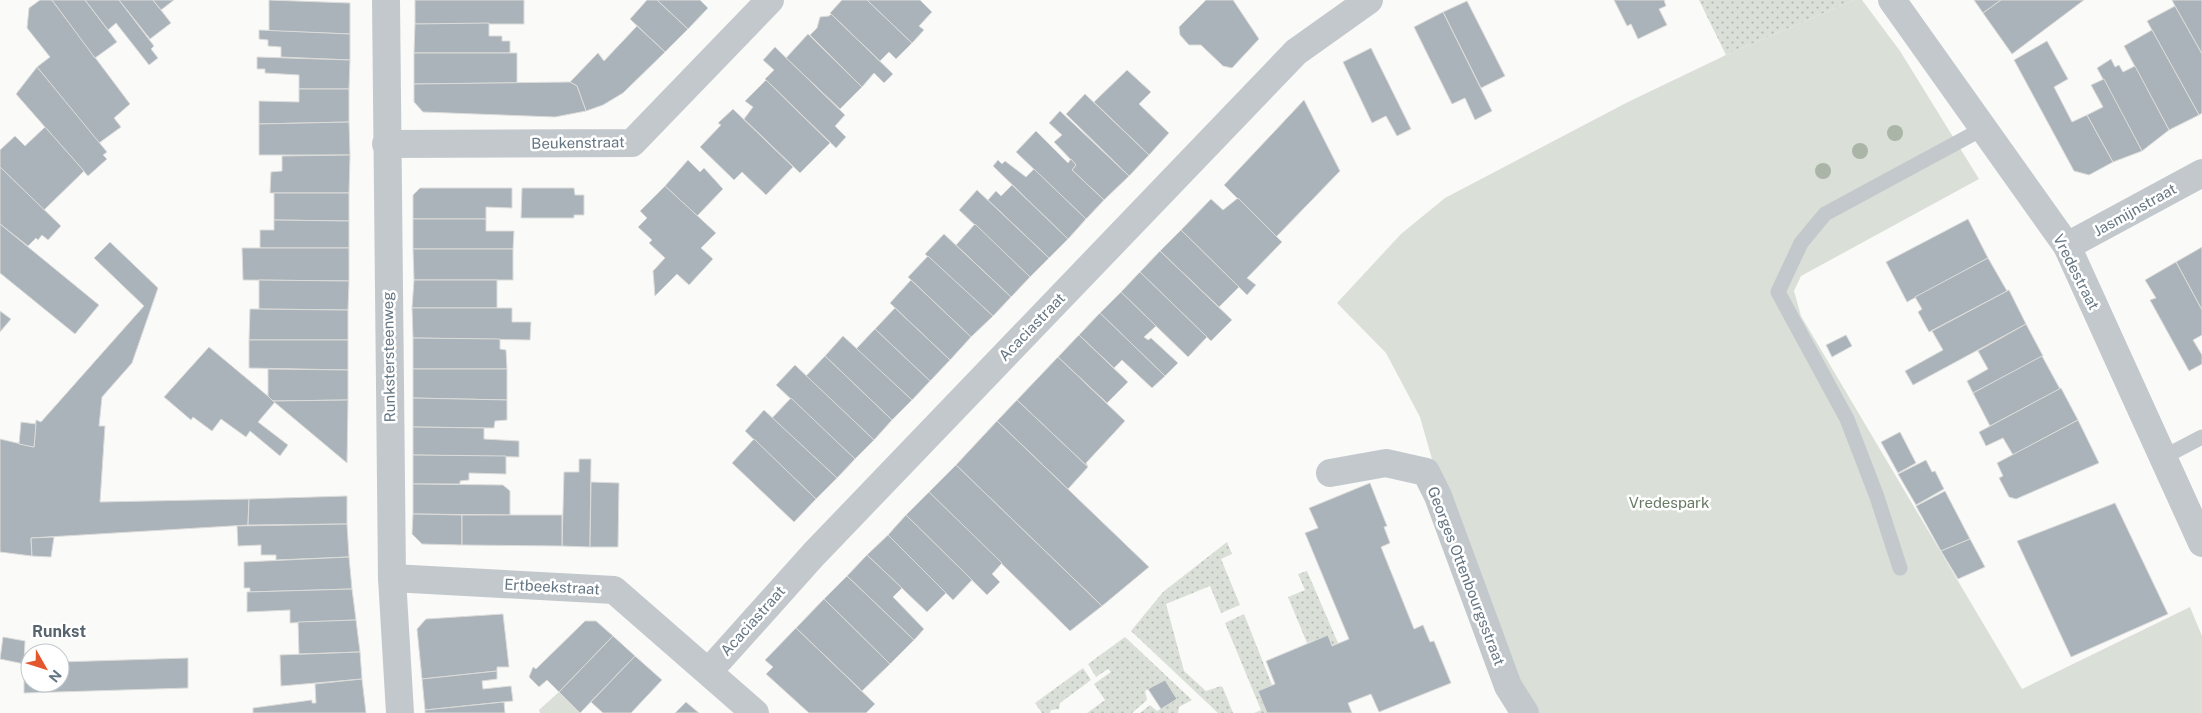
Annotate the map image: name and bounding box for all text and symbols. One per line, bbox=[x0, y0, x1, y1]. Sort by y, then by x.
street label: Beukenstraat bbox=[531, 133, 625, 152]
street label: Jasmijnstraat bbox=[2090, 180, 2179, 239]
street label: Vredestraat bbox=[2050, 231, 2103, 313]
street label: Acaciastraat bbox=[995, 289, 1068, 364]
street label: Runkstersteenweg bbox=[379, 291, 398, 423]
street label: Georges Ottenbourgsstraat bbox=[1424, 484, 1509, 668]
park label: Vredespark bbox=[1629, 494, 1709, 511]
street label: Ertbeekstraat bbox=[504, 576, 600, 598]
street label: Acaciastraat bbox=[717, 582, 788, 659]
district label: Runkst bbox=[32, 622, 86, 641]
north arrow bbox=[20, 643, 70, 693]
text: N bbox=[45, 667, 65, 685]

